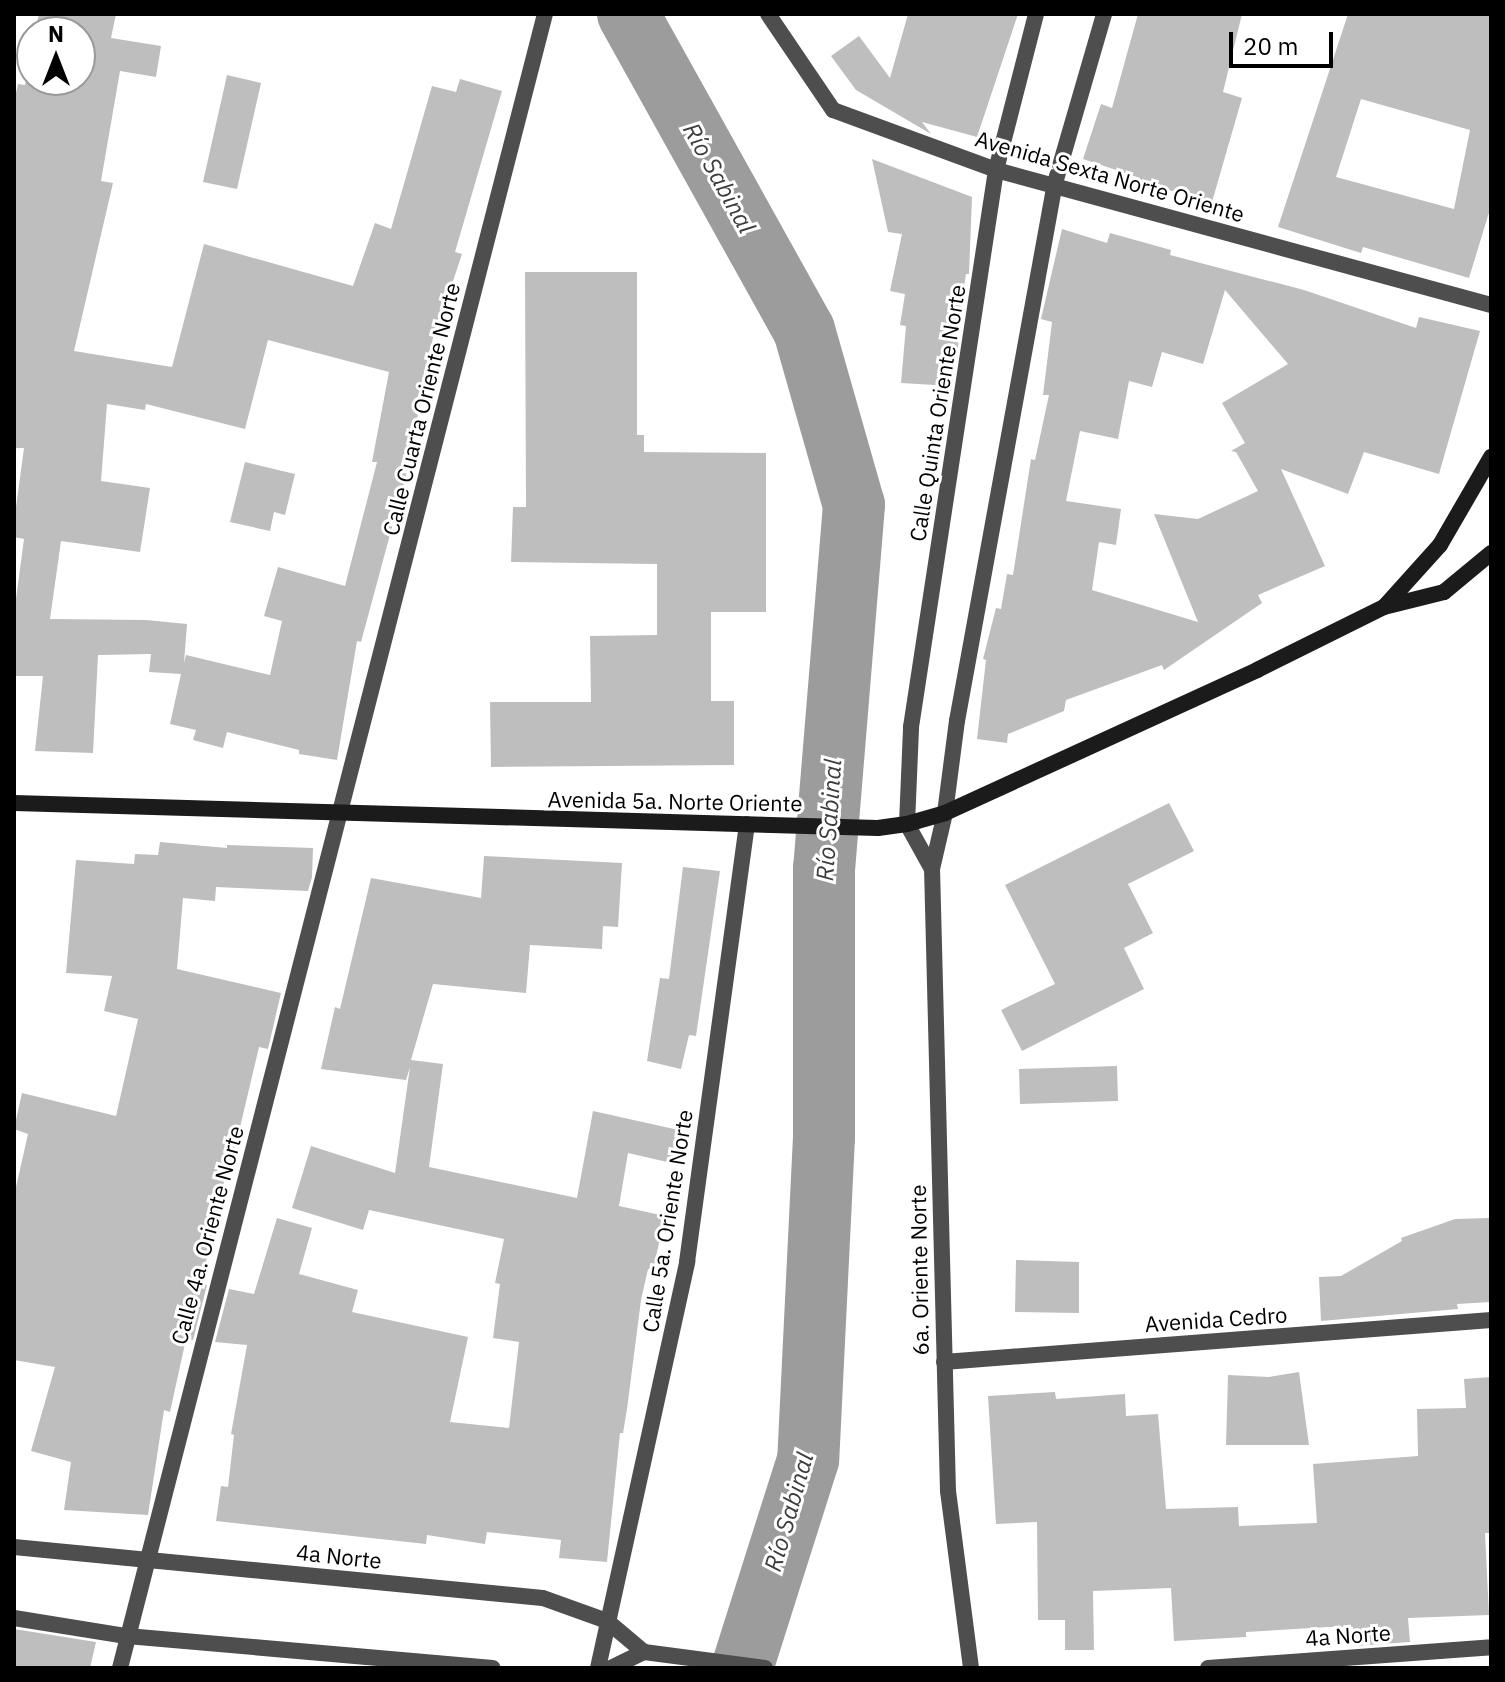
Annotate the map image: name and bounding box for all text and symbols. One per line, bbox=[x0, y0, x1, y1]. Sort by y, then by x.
north arrow bbox=[16, 16, 96, 96]
scale bar bbox=[1233, 16, 1337, 66]
text: N bbox=[48, 19, 64, 48]
text: 20 m bbox=[1243, 30, 1298, 62]
water label: Río Sabinal bbox=[677, 118, 761, 238]
street label: Avenida Sexta Norte Oriente bbox=[972, 125, 1248, 227]
street label: Calle Cuarta Oriente Norte bbox=[377, 280, 465, 538]
street label: Calle Quinta Oriente Norte bbox=[904, 283, 970, 543]
water label: Río Sabinal bbox=[810, 758, 848, 882]
street label: Avenida 5a. Norte Oriente bbox=[547, 786, 803, 816]
street label: Calle 5a. Oriente Norte bbox=[636, 1108, 698, 1334]
street label: Calle 4a. Oriente Norte bbox=[165, 1123, 249, 1347]
street label: 6a. Oriente Norte bbox=[904, 1184, 934, 1356]
street label: Avenida Cedro bbox=[1144, 1301, 1288, 1337]
water label: Río Sabinal bbox=[758, 1449, 820, 1575]
street label: 4a Norte bbox=[295, 1538, 383, 1574]
street label: 4a Norte bbox=[1304, 1619, 1392, 1651]

